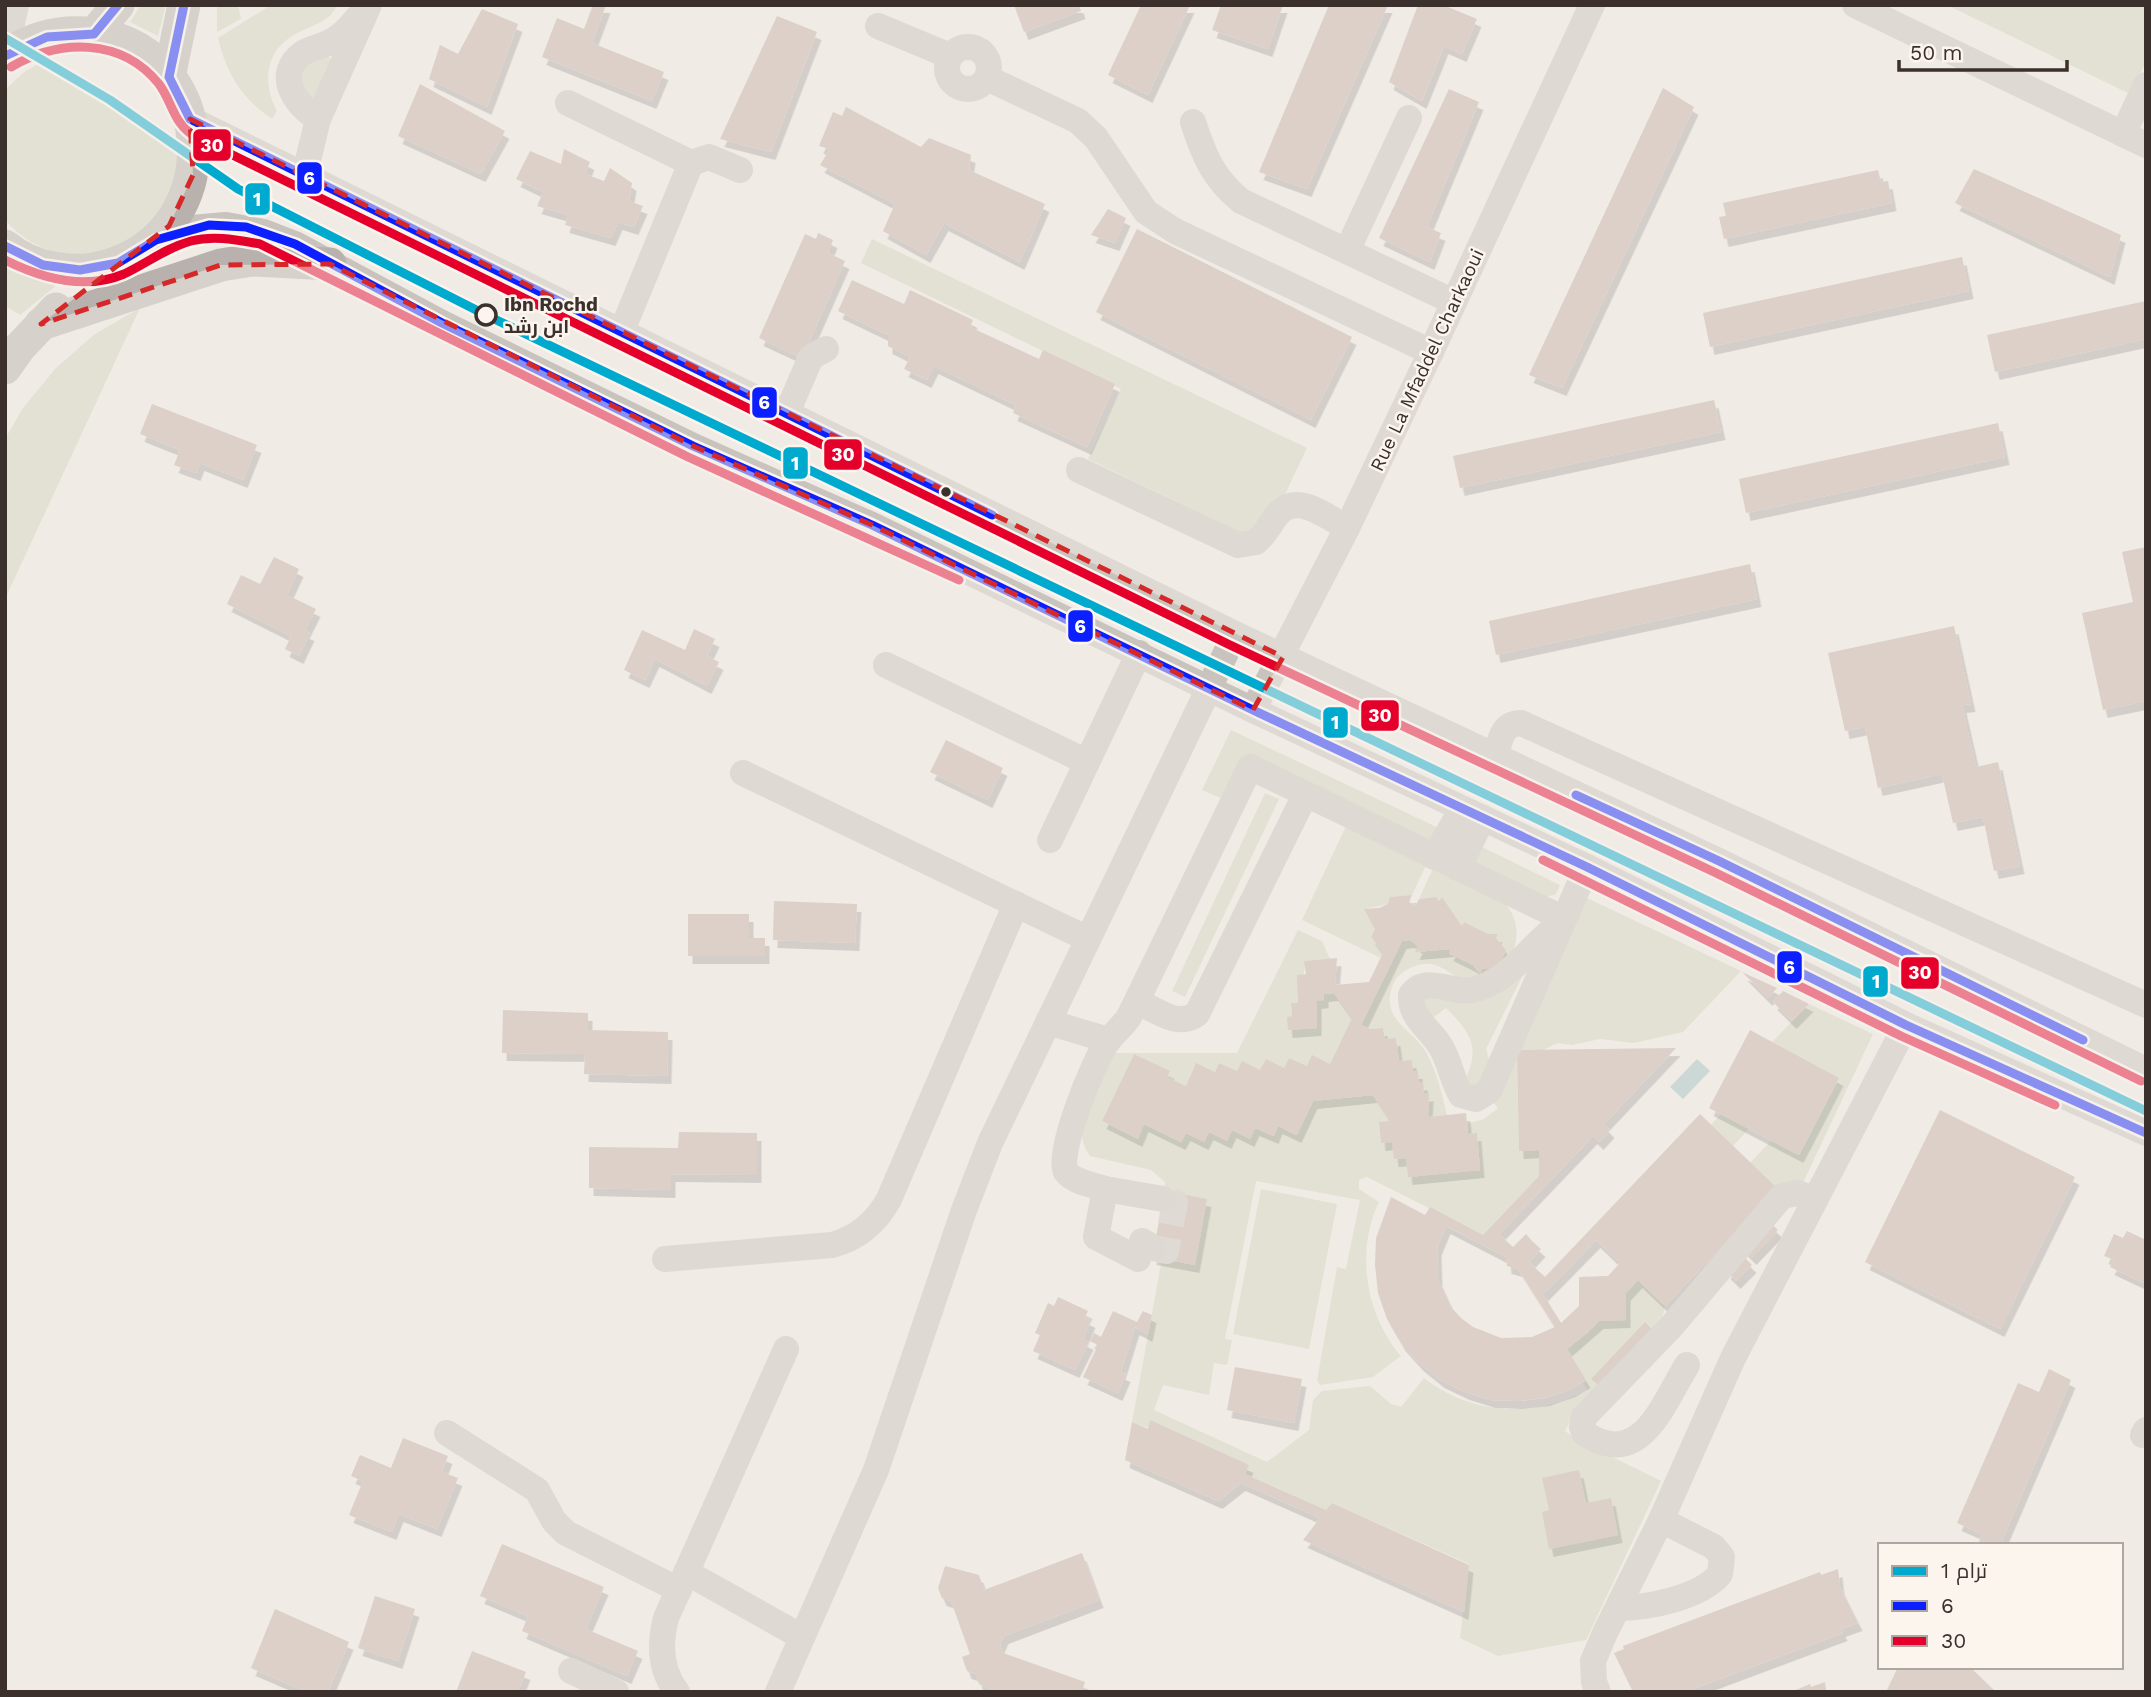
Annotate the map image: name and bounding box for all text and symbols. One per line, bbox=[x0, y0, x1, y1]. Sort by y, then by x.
scale bar bbox=[1899, 28, 2067, 72]
text: 50 m bbox=[1910, 40, 1962, 65]
line badge: 30 bbox=[192, 128, 232, 162]
text: 30 bbox=[200, 134, 224, 157]
line badge: 6 bbox=[296, 161, 323, 195]
text: 6 bbox=[303, 167, 315, 190]
line badge: 1 bbox=[244, 182, 271, 216]
text: 1 bbox=[253, 188, 261, 211]
street label: Rue La Mfaddel Charkaoui bbox=[1365, 245, 1489, 475]
place label: Ibn Rochd ابن رشد bbox=[504, 293, 598, 338]
marker: Ibn Rochd ابن رشد bbox=[475, 304, 497, 326]
line badge: 6 bbox=[751, 386, 778, 419]
text: 6 bbox=[758, 391, 770, 414]
line badge: 30 bbox=[823, 438, 863, 471]
text: 30 bbox=[831, 443, 855, 466]
line badge: 1 bbox=[782, 446, 809, 480]
text: 1 bbox=[791, 452, 799, 475]
unlabelled marker bbox=[939, 485, 953, 499]
line badge: 6 bbox=[1067, 609, 1094, 643]
text: 6 bbox=[1074, 615, 1086, 638]
line badge: 30 bbox=[1360, 699, 1400, 732]
text: 30 bbox=[1368, 704, 1392, 727]
line badge: 1 bbox=[1322, 706, 1349, 739]
text: 1 bbox=[1331, 711, 1339, 734]
line badge: 6 bbox=[1776, 950, 1803, 984]
text: 6 bbox=[1783, 956, 1795, 979]
line badge: 30 bbox=[1900, 956, 1940, 990]
text: 30 bbox=[1908, 961, 1932, 984]
line badge: 1 bbox=[1862, 965, 1889, 998]
text: 1 bbox=[1872, 970, 1880, 993]
legend bbox=[1878, 1543, 2123, 1669]
text: ترام 1 bbox=[1941, 1558, 1987, 1585]
text: 6 bbox=[1941, 1593, 1954, 1618]
text: 30 bbox=[1941, 1628, 1966, 1653]

